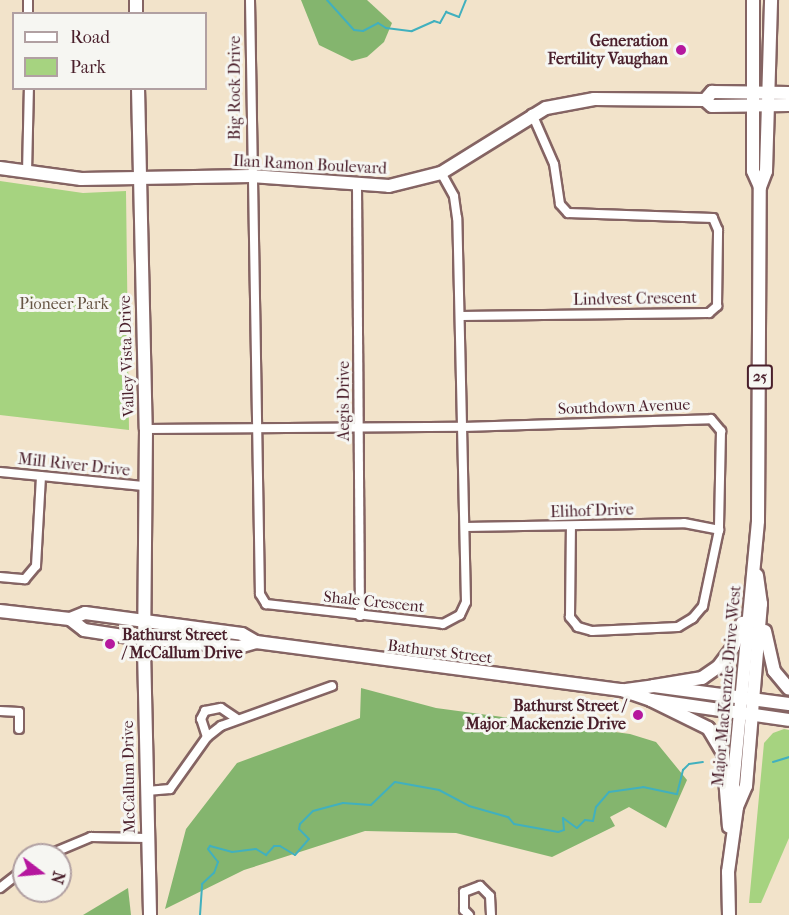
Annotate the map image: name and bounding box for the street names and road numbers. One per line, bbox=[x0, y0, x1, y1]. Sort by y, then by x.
street label: Big Rock Drive bbox=[225, 36, 245, 140]
street label: Ilan Ramon Boulevard bbox=[233, 151, 387, 179]
street label: Lindvest Crescent bbox=[573, 288, 697, 310]
street label: Valley Vista Drive bbox=[115, 295, 139, 417]
street label: Aegis Drive bbox=[334, 361, 354, 441]
road number: 25 bbox=[746, 365, 774, 389]
street label: Southdown Avenue bbox=[557, 395, 691, 419]
street label: Mill River Drive bbox=[17, 450, 131, 480]
street label: Elihof Drive bbox=[550, 500, 634, 522]
street label: Major MacKenzie Drive West bbox=[709, 585, 745, 787]
street label: Shale Crescent bbox=[323, 587, 425, 617]
street label: Bathurst Street bbox=[387, 636, 493, 668]
street label: McCallum Drive bbox=[118, 720, 140, 834]

